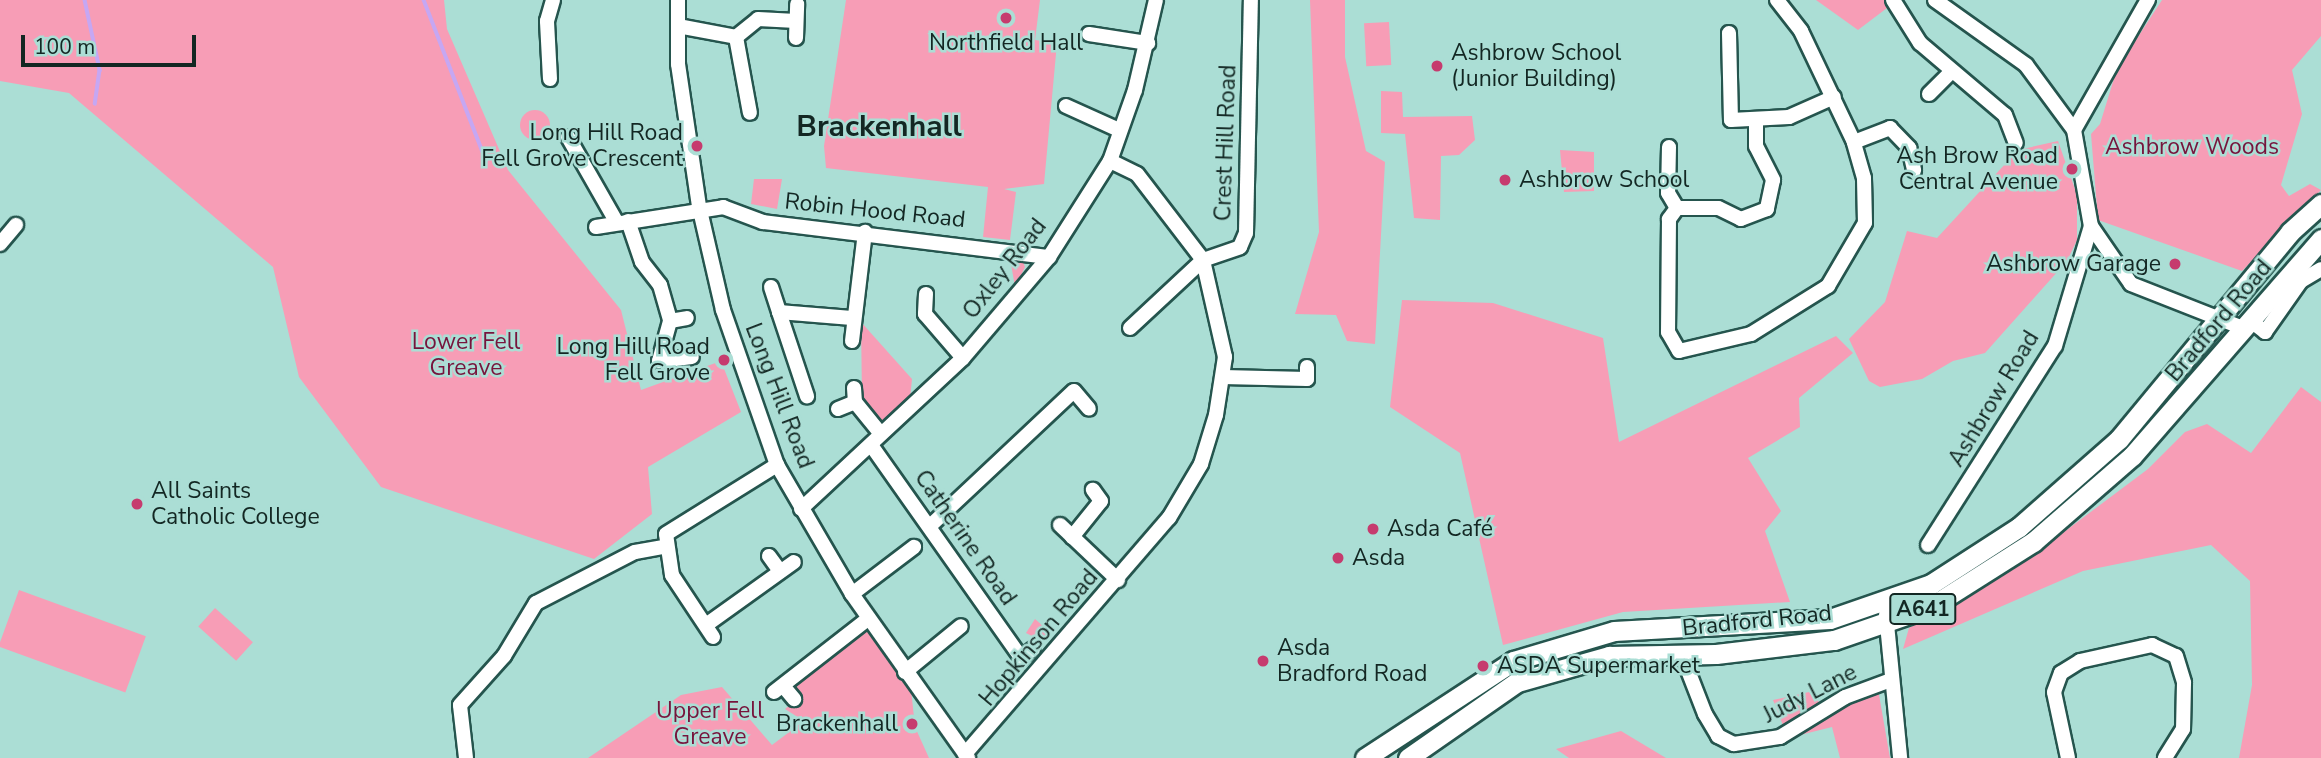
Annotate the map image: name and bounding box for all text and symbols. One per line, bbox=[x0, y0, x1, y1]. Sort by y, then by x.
marker: Northfield Hall bbox=[998, 10, 1014, 26]
scale bar bbox=[24, 21, 200, 65]
place label: Northfield Hall bbox=[929, 29, 1083, 57]
text: 100 m bbox=[34, 33, 95, 61]
place label: Ashbrow School (Junior Building) bbox=[1451, 39, 1621, 93]
marker: Ashbrow School (Junior Building) bbox=[1429, 58, 1445, 74]
street label: Crest Hill Road bbox=[1209, 64, 1243, 222]
district label: Brackenhall bbox=[796, 109, 962, 145]
place label: Long Hill Road Fell Grove Crescent bbox=[481, 119, 683, 173]
park label: Ashbrow Woods bbox=[2105, 133, 2279, 161]
marker: Long Hill Road Fell Grove Crescent bbox=[689, 138, 705, 154]
place label: Ash Brow Road Central Avenue bbox=[1896, 142, 2058, 196]
marker: Ash Brow Road Central Avenue bbox=[2064, 161, 2080, 177]
place label: Ashbrow School bbox=[1519, 166, 1689, 194]
marker: Ashbrow School bbox=[1497, 172, 1513, 188]
street label: Robin Hood Road bbox=[783, 188, 967, 234]
street label: Oxley Road bbox=[957, 213, 1053, 325]
place label: Ashbrow Garage bbox=[1986, 250, 2161, 278]
street label: Bradford Road bbox=[2160, 255, 2278, 387]
marker: Ashbrow Garage bbox=[2167, 256, 2183, 272]
street label: Long Hill Road bbox=[739, 319, 819, 473]
street label: Ashbrow Road bbox=[1943, 326, 2045, 472]
park label: Lower Fell Greave bbox=[412, 328, 520, 382]
place label: Long Hill Road Fell Grove bbox=[557, 333, 710, 387]
marker: Long Hill Road Fell Grove bbox=[716, 352, 732, 368]
street label: Catherine Road bbox=[908, 465, 1022, 611]
place label: All Saints Catholic College bbox=[151, 477, 320, 531]
marker: All Saints Catholic College bbox=[129, 496, 145, 512]
place label: Asda Café bbox=[1387, 515, 1493, 543]
marker: Asda Café bbox=[1365, 521, 1381, 537]
place label: Asda bbox=[1352, 544, 1405, 572]
marker: Asda bbox=[1330, 550, 1346, 566]
street label: Hopkinson Road bbox=[974, 564, 1104, 712]
road number: A641 bbox=[1888, 592, 1958, 626]
street label: Bradford Road bbox=[1681, 599, 1833, 643]
place label: Asda Bradford Road bbox=[1277, 634, 1427, 688]
place label: ASDA Supermarket bbox=[1497, 652, 1700, 680]
marker: Asda Bradford Road bbox=[1255, 653, 1271, 669]
marker: ASDA Supermarket bbox=[1475, 658, 1491, 674]
street label: Judy Lane bbox=[1759, 659, 1861, 729]
park label: Upper Fell Greave bbox=[656, 697, 764, 751]
place label: Brackenhall bbox=[776, 710, 898, 738]
marker: Brackenhall bbox=[904, 716, 920, 732]

